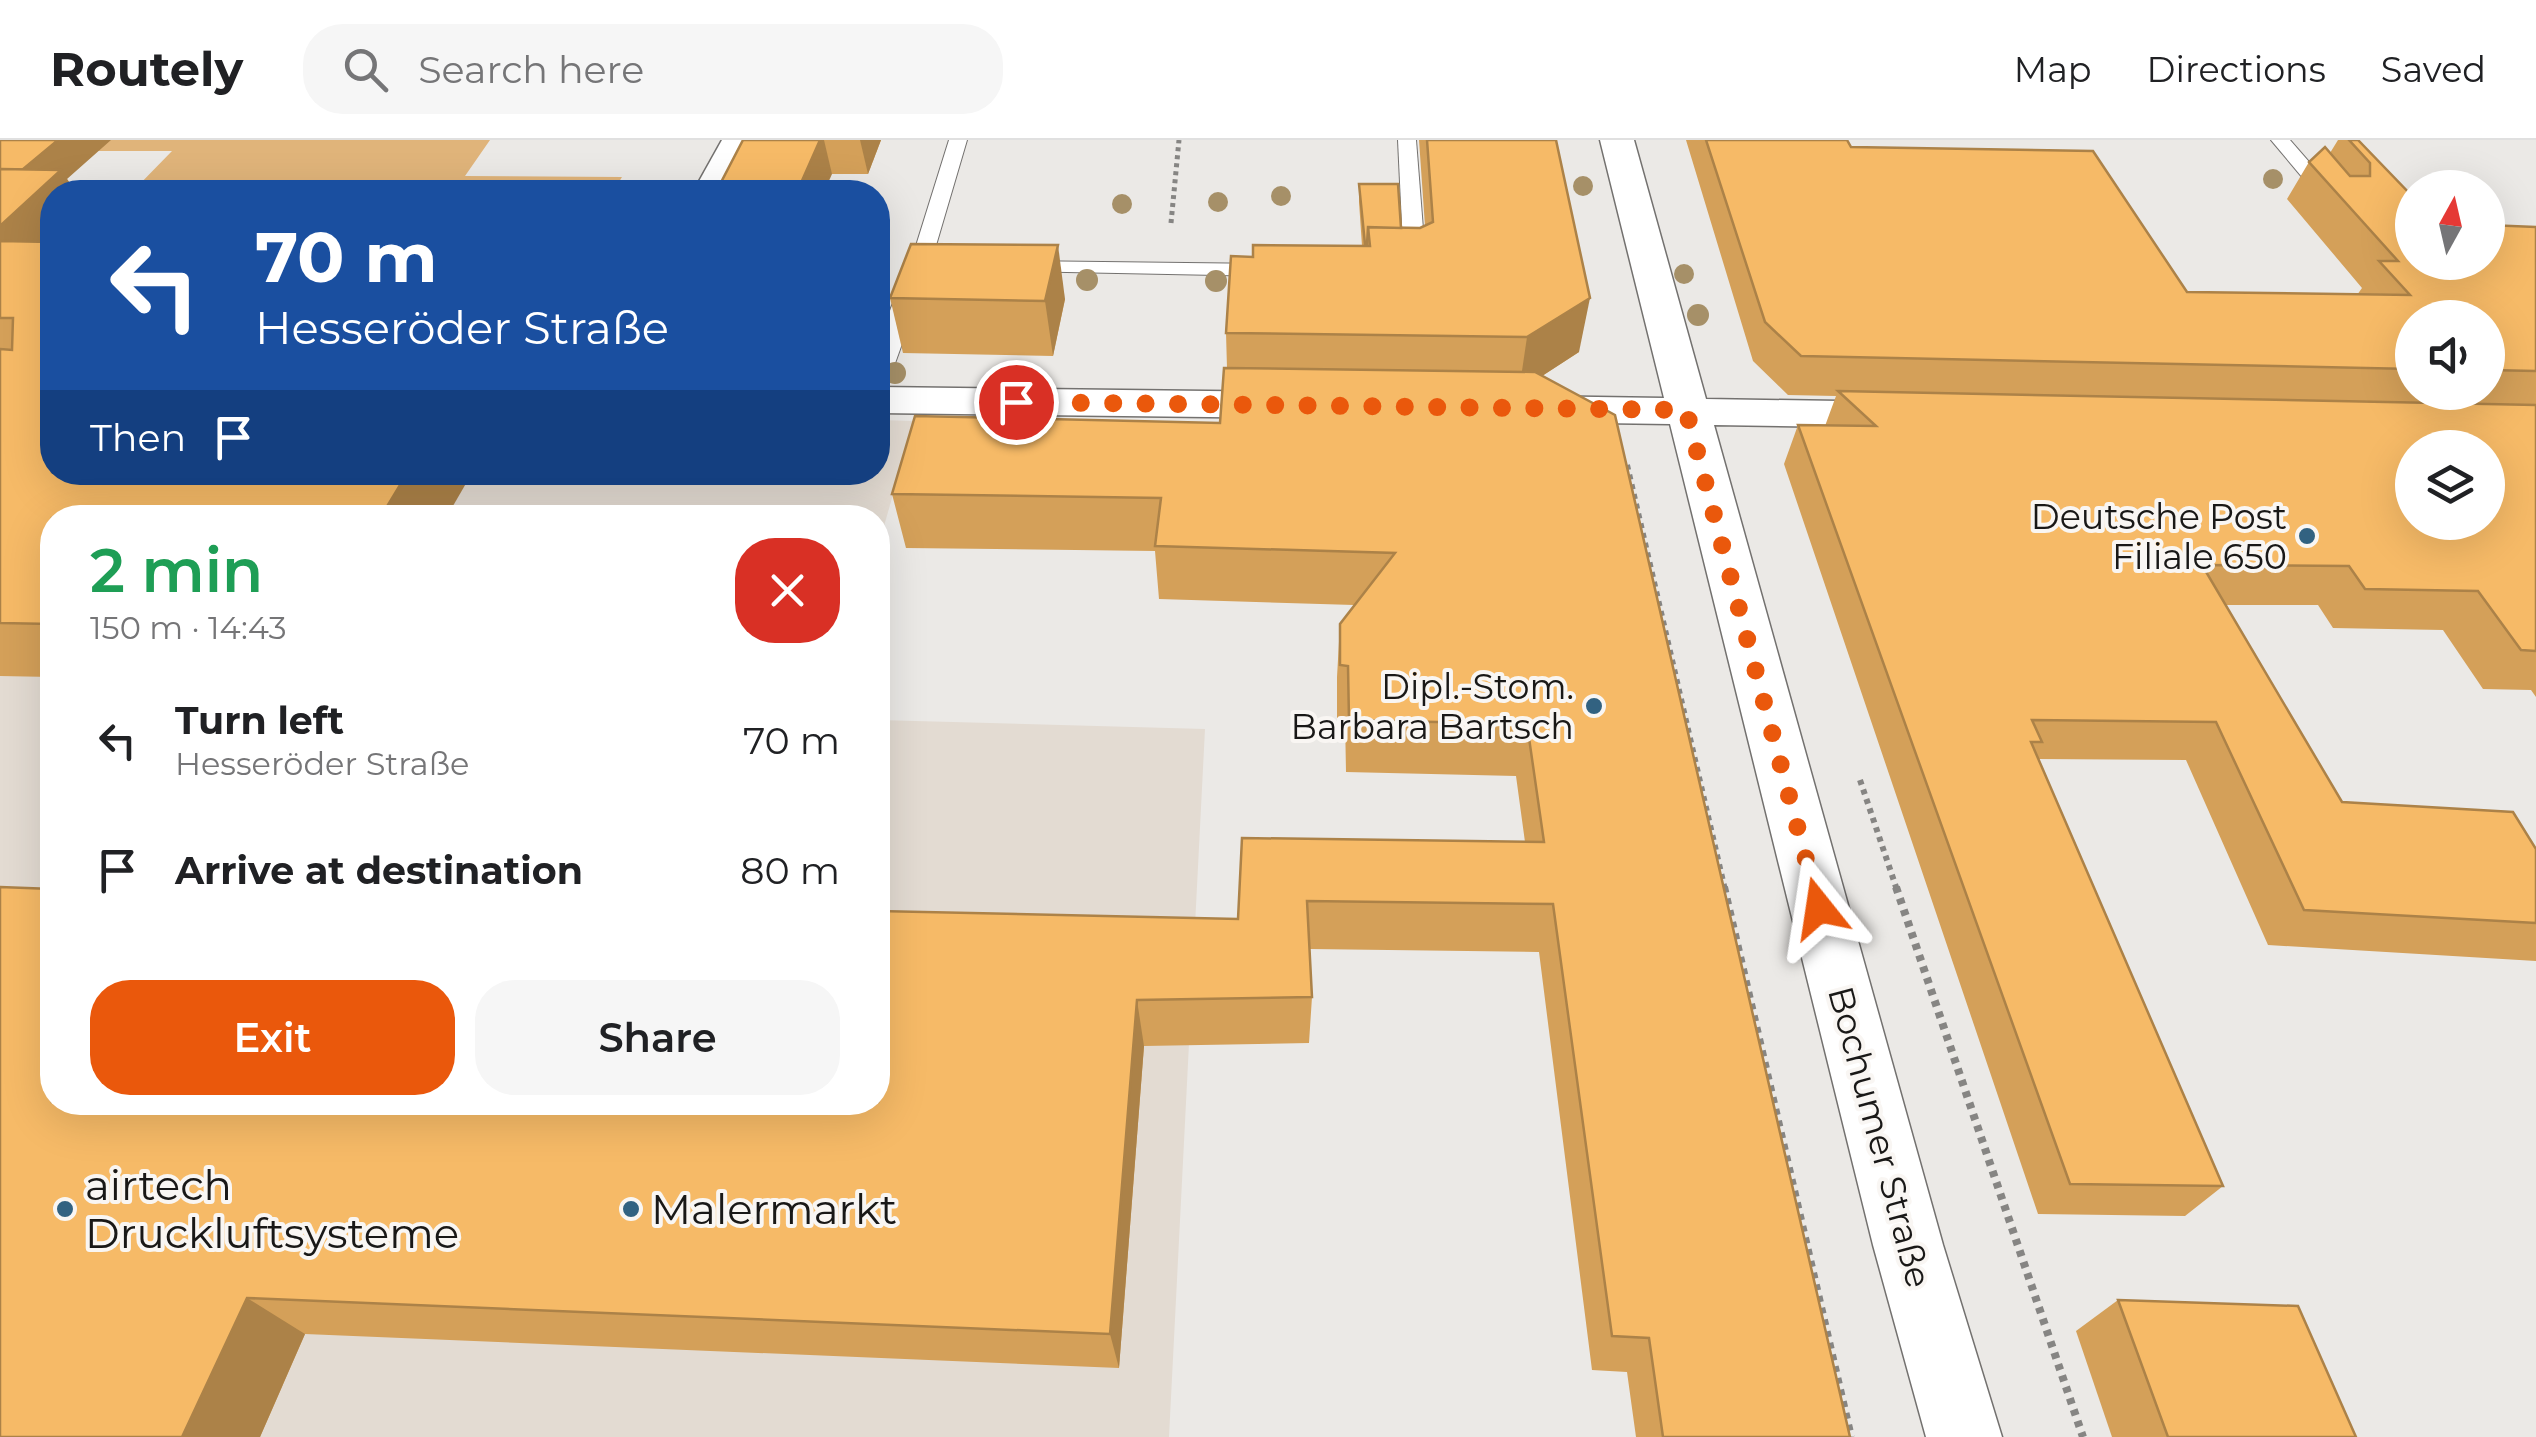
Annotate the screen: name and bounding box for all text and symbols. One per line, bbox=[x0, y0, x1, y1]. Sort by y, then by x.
search box bbox=[303, 24, 1003, 114]
text: Routely bbox=[50, 40, 243, 98]
icon: search bbox=[338, 42, 393, 97]
text: Search here bbox=[418, 46, 644, 93]
text: Map bbox=[2014, 48, 2092, 91]
text: Directions bbox=[2147, 48, 2326, 91]
text: Saved bbox=[2381, 48, 2486, 91]
north arrow bbox=[2395, 170, 2505, 280]
map controls bbox=[2395, 170, 2505, 540]
text: 70 m bbox=[255, 214, 438, 300]
icon: left bbox=[90, 220, 220, 350]
text: Hesseröder Straße bbox=[255, 300, 669, 355]
button: sound bbox=[2395, 300, 2505, 410]
pin bbox=[974, 360, 1059, 445]
icon: arrive bbox=[989, 375, 1044, 430]
icon: arrive bbox=[206, 410, 261, 465]
text: Then bbox=[90, 414, 186, 461]
button: layers bbox=[2395, 430, 2505, 540]
place label: Deutsche Post Filiale 650 bbox=[2031, 495, 2287, 578]
marker: Deutsche Post Filiale 650 bbox=[2296, 525, 2318, 547]
text: 2 min bbox=[90, 534, 263, 607]
button: close bbox=[735, 538, 840, 643]
text: 150 m · 14:43 bbox=[90, 608, 286, 647]
place label: Dipl.-Stom. Barbara Bartsch bbox=[1291, 665, 1574, 748]
marker: Dipl.-Stom. Barbara Bartsch bbox=[1583, 695, 1605, 717]
text: Turn left bbox=[175, 697, 344, 744]
icon: left bbox=[90, 713, 145, 768]
text: 70 m bbox=[743, 717, 840, 764]
text: Hesseröder Straße bbox=[175, 744, 469, 783]
icon: arrive bbox=[90, 843, 145, 898]
text: Arrive at destination bbox=[175, 847, 583, 894]
text: 80 m bbox=[740, 847, 840, 894]
position arrow bbox=[1767, 856, 1871, 960]
button: Exit bbox=[90, 980, 455, 1095]
button: Share bbox=[475, 980, 840, 1095]
street label: Bochumer Straße bbox=[1819, 982, 1941, 1292]
place label: airtech Druckluftsysteme bbox=[85, 1159, 459, 1259]
place label: Malermarkt bbox=[651, 1183, 897, 1235]
marker: airtech Druckluftsysteme bbox=[54, 1198, 76, 1220]
marker: Malermarkt bbox=[620, 1198, 642, 1220]

